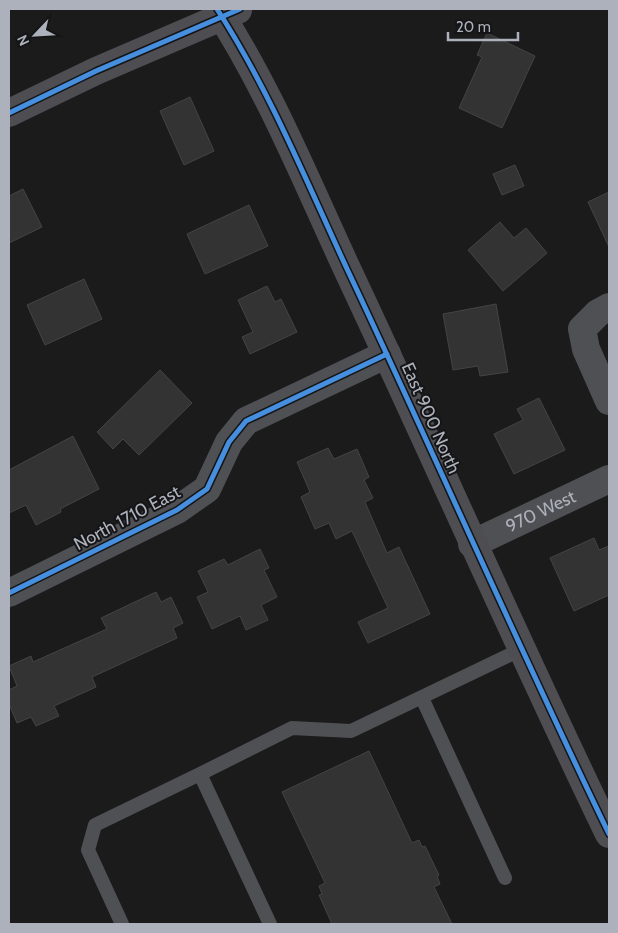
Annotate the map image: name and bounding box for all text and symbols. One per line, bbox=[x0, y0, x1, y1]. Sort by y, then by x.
north arrow bbox=[10, 10, 60, 60]
scale bar bbox=[448, 10, 518, 42]
text: 20 m bbox=[456, 18, 491, 36]
text: N bbox=[13, 32, 33, 49]
street label: East 900 North bbox=[397, 359, 465, 477]
street label: North 1710 East bbox=[70, 481, 184, 555]
street label: 970 West bbox=[502, 485, 579, 537]

